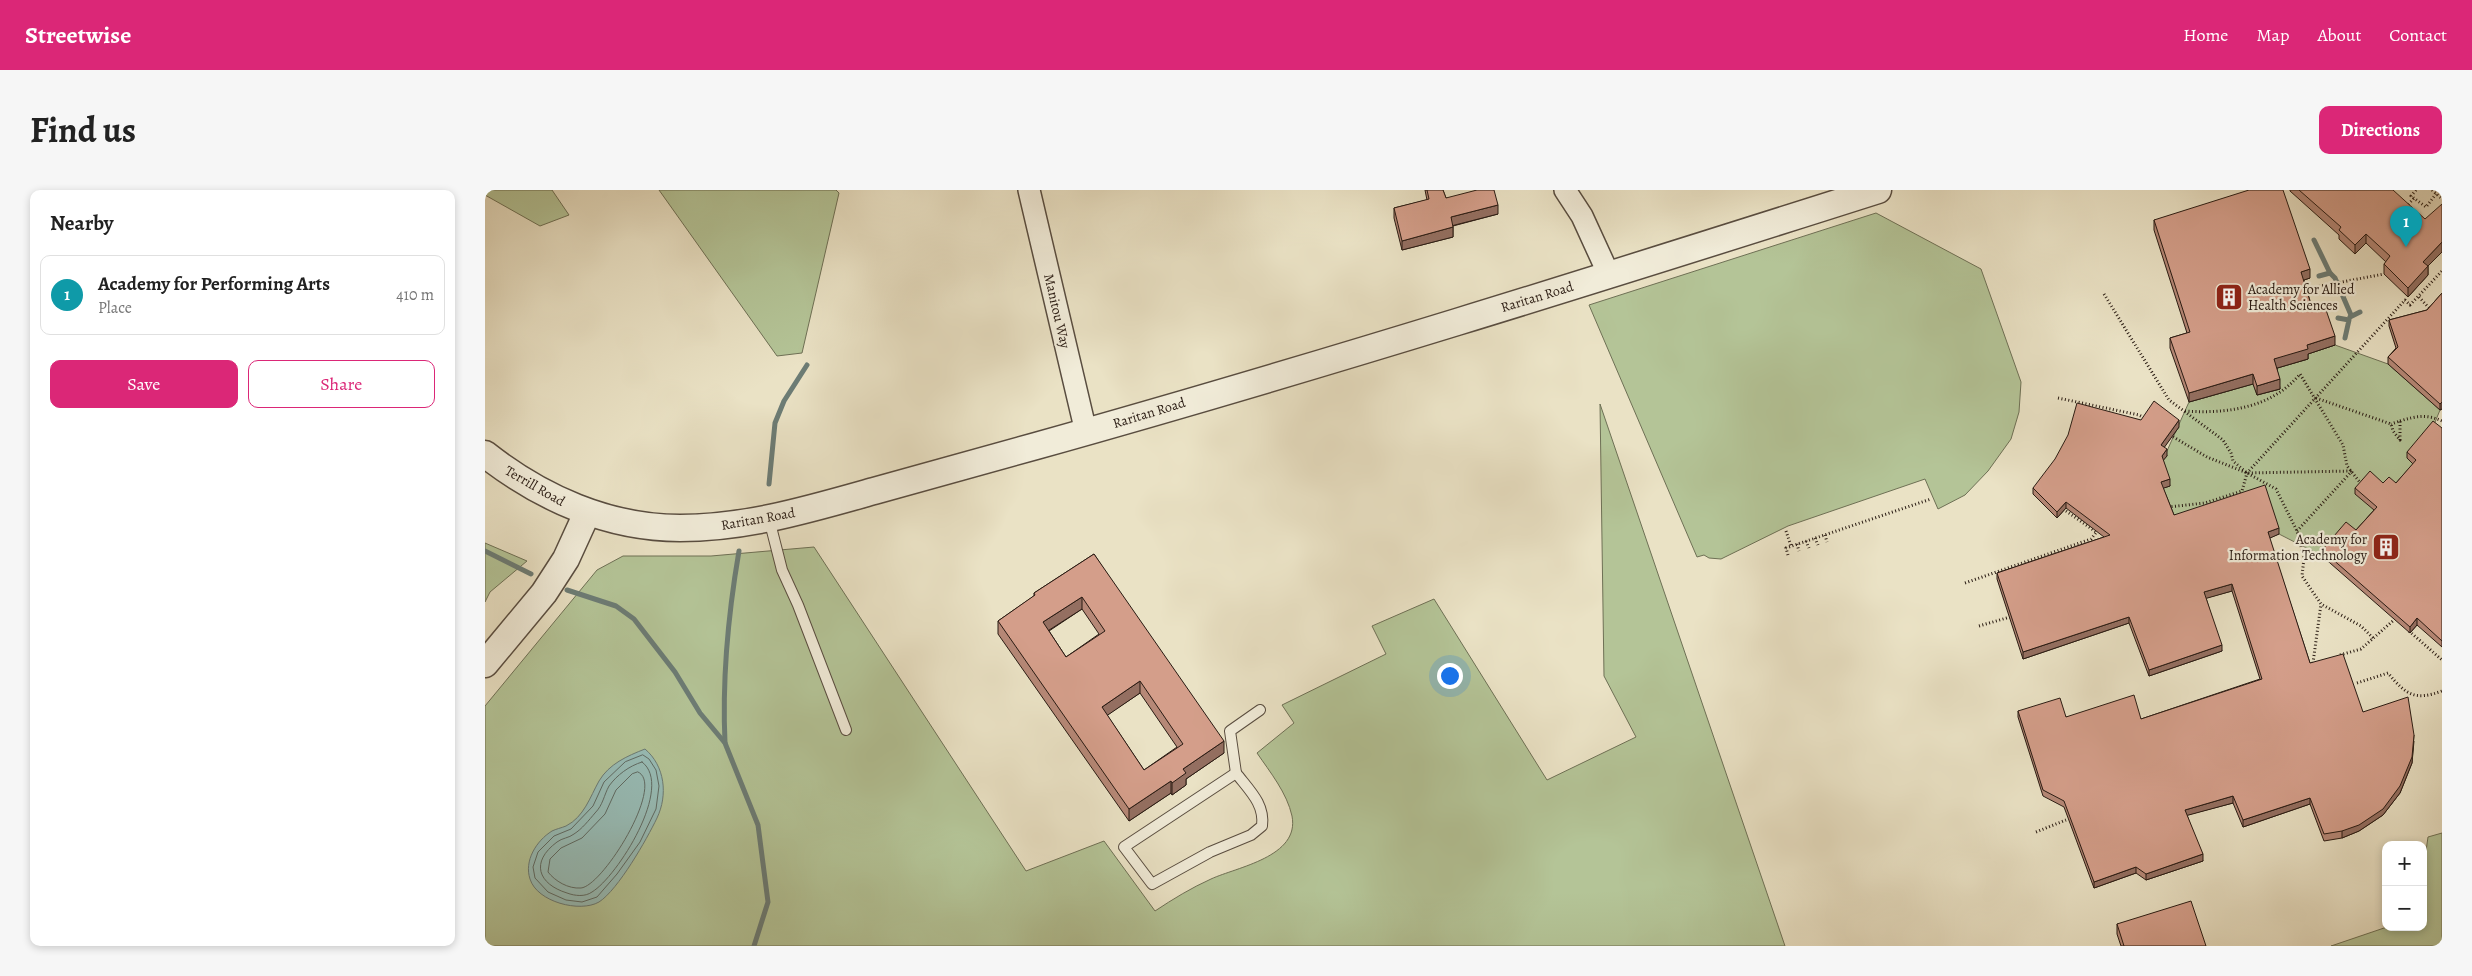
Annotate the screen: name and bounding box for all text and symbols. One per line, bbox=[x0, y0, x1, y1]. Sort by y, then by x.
text: Streetwise bbox=[25, 19, 131, 51]
text: Home bbox=[2183, 23, 2228, 47]
text: Map bbox=[2256, 23, 2289, 47]
text: About bbox=[2317, 23, 2361, 47]
text: Contact bbox=[2389, 23, 2447, 47]
text: Find us bbox=[30, 106, 136, 154]
button: Directions bbox=[2319, 106, 2442, 154]
pin: 1 bbox=[2390, 206, 2422, 247]
text: Nearby bbox=[50, 209, 113, 237]
text: Academy for Performing Arts bbox=[98, 271, 330, 297]
street label: Manitou Way bbox=[1039, 272, 1075, 351]
street label: Raritan Road bbox=[1498, 277, 1576, 317]
place label: Academy for Allied Health Sciences bbox=[2247, 280, 2355, 315]
building icon: Academy for Allied Health Sciences bbox=[2214, 282, 2244, 312]
text: 1 bbox=[64, 284, 70, 306]
text: 410 m bbox=[396, 284, 434, 306]
text: Place bbox=[98, 297, 132, 319]
button: Save bbox=[50, 360, 238, 408]
button: Share bbox=[248, 360, 435, 408]
street label: Raritan Road bbox=[1110, 393, 1188, 433]
street label: Terrill Road bbox=[501, 461, 569, 511]
street label: Raritan Road bbox=[719, 503, 797, 535]
place label: Academy for Information Technology bbox=[2229, 530, 2368, 565]
building icon: Academy for Information Technology bbox=[2371, 532, 2401, 562]
your location bbox=[1437, 663, 1463, 689]
map controls bbox=[2382, 841, 2427, 931]
button: + bbox=[2382, 841, 2427, 886]
button: − bbox=[2382, 886, 2427, 931]

